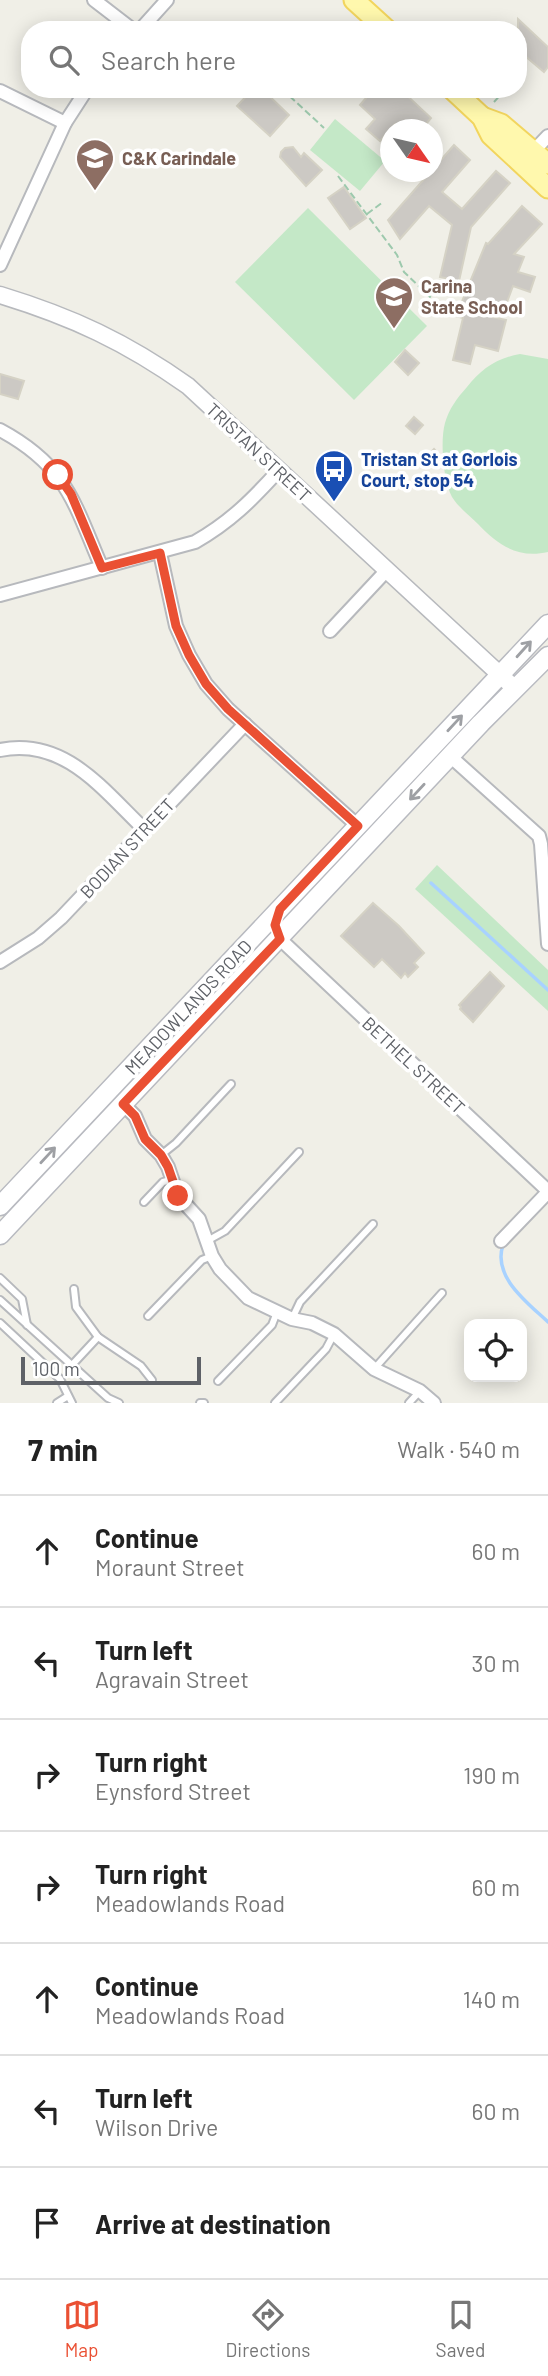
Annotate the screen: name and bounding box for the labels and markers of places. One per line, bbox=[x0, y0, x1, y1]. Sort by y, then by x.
school or university icon: C&K Carindale bbox=[74, 137, 116, 192]
place label: C&K Carindale bbox=[122, 147, 236, 169]
school or university icon: Carina State School bbox=[373, 275, 415, 330]
place label: Carina State School bbox=[421, 275, 523, 318]
bus stop icon: Tristan St at Gorlois Court, stop 54 bbox=[313, 448, 355, 503]
place label: Tristan St at Gorlois Court, stop 54 bbox=[361, 448, 518, 491]

